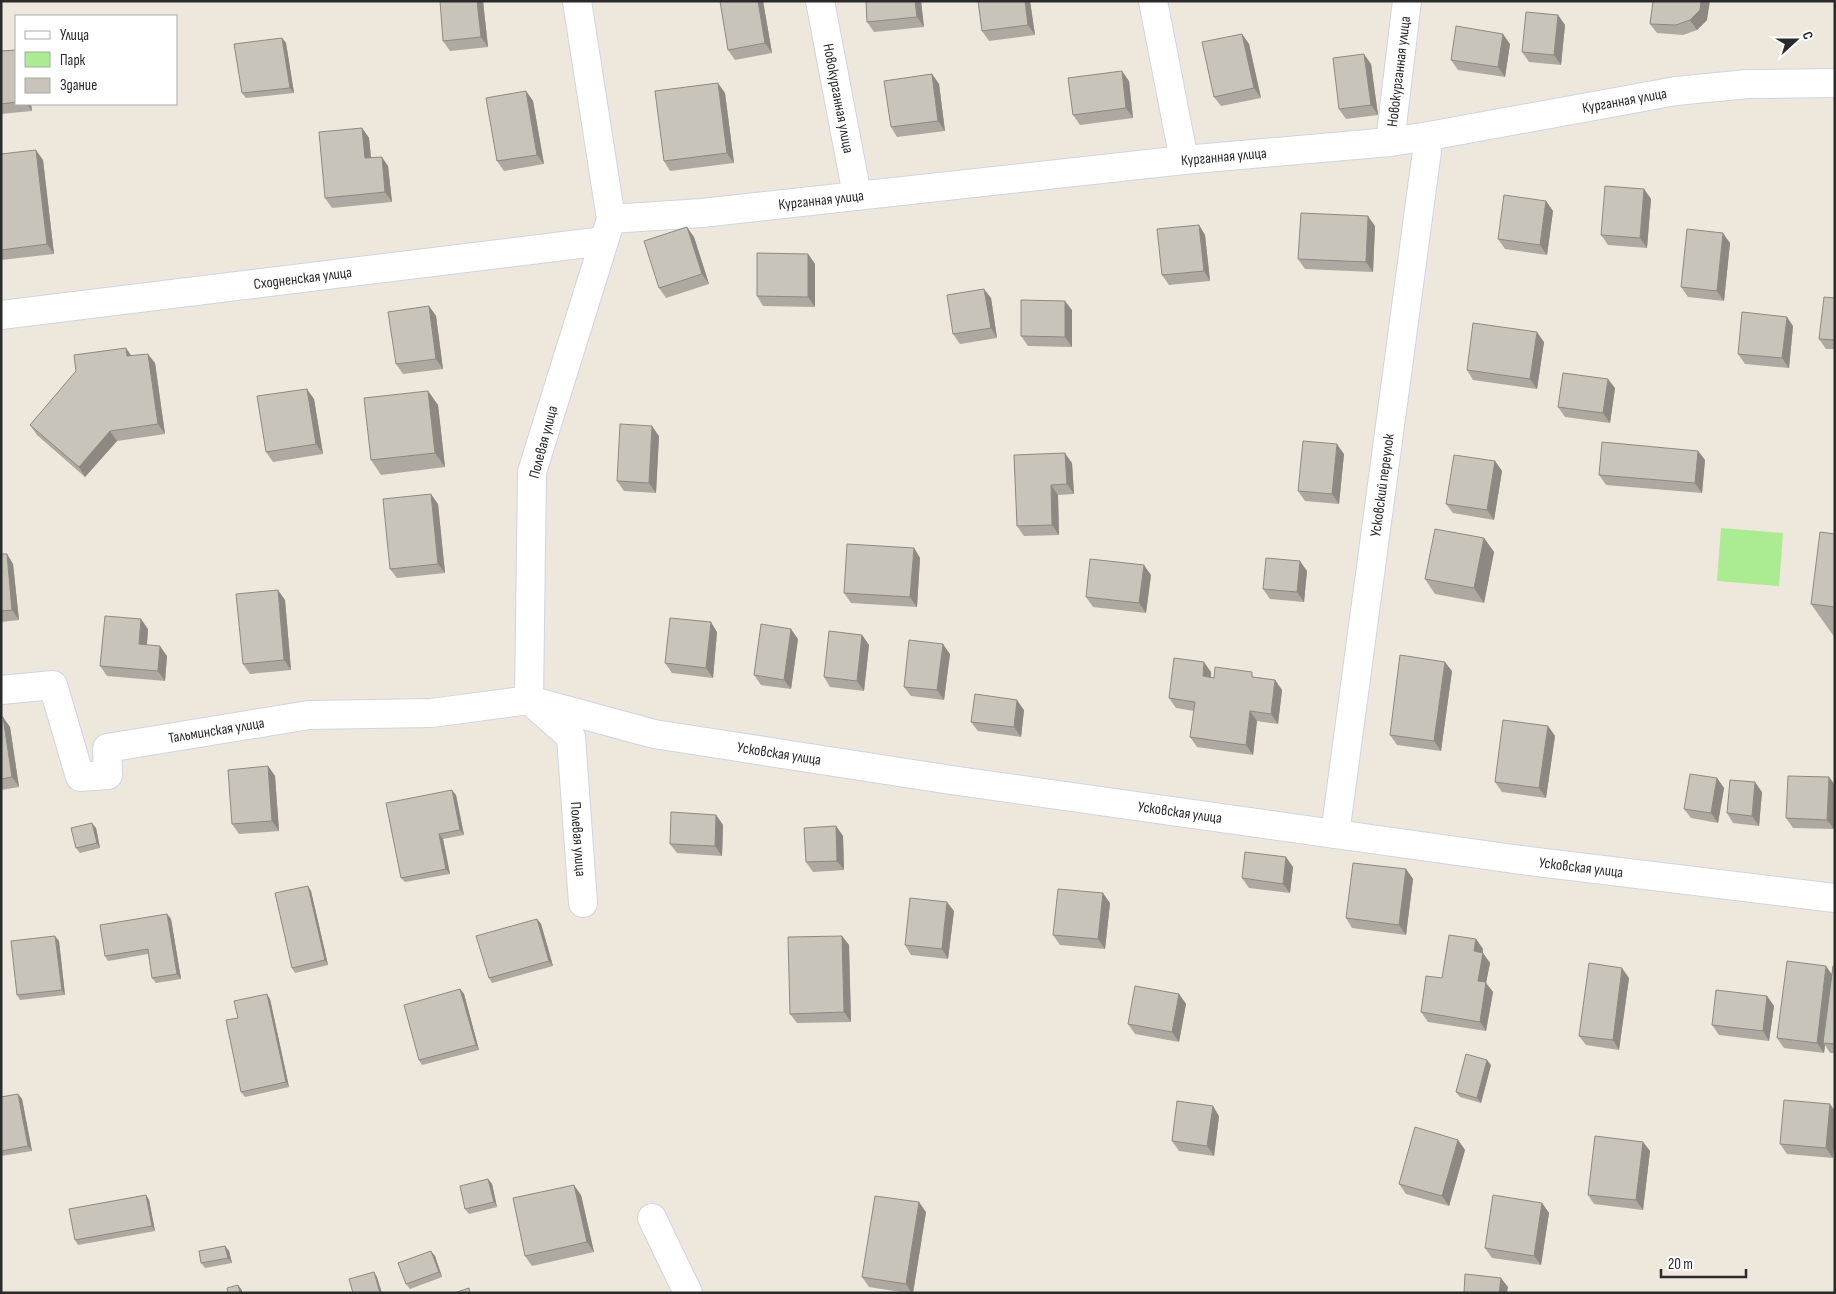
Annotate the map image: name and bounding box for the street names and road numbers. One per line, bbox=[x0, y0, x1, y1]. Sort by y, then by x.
street label: Новокурганная улица bbox=[1383, 15, 1415, 128]
street label: Новокурганная улица bbox=[818, 42, 858, 155]
street label: Курганная улица bbox=[1581, 84, 1669, 118]
street label: Курганная улица bbox=[1180, 144, 1268, 170]
street label: Курганная улица bbox=[777, 186, 865, 215]
street label: Сходненская улица bbox=[253, 263, 353, 294]
street label: Полевая улица bbox=[525, 403, 562, 481]
street label: Усковский переулок bbox=[1366, 432, 1399, 538]
street label: Тальминская улица bbox=[167, 713, 266, 748]
street label: Усковская улица bbox=[736, 738, 823, 770]
street label: Усковская улица bbox=[1137, 797, 1223, 828]
street label: Полевая улица bbox=[566, 801, 590, 877]
street label: Усковская улица bbox=[1538, 853, 1624, 882]

